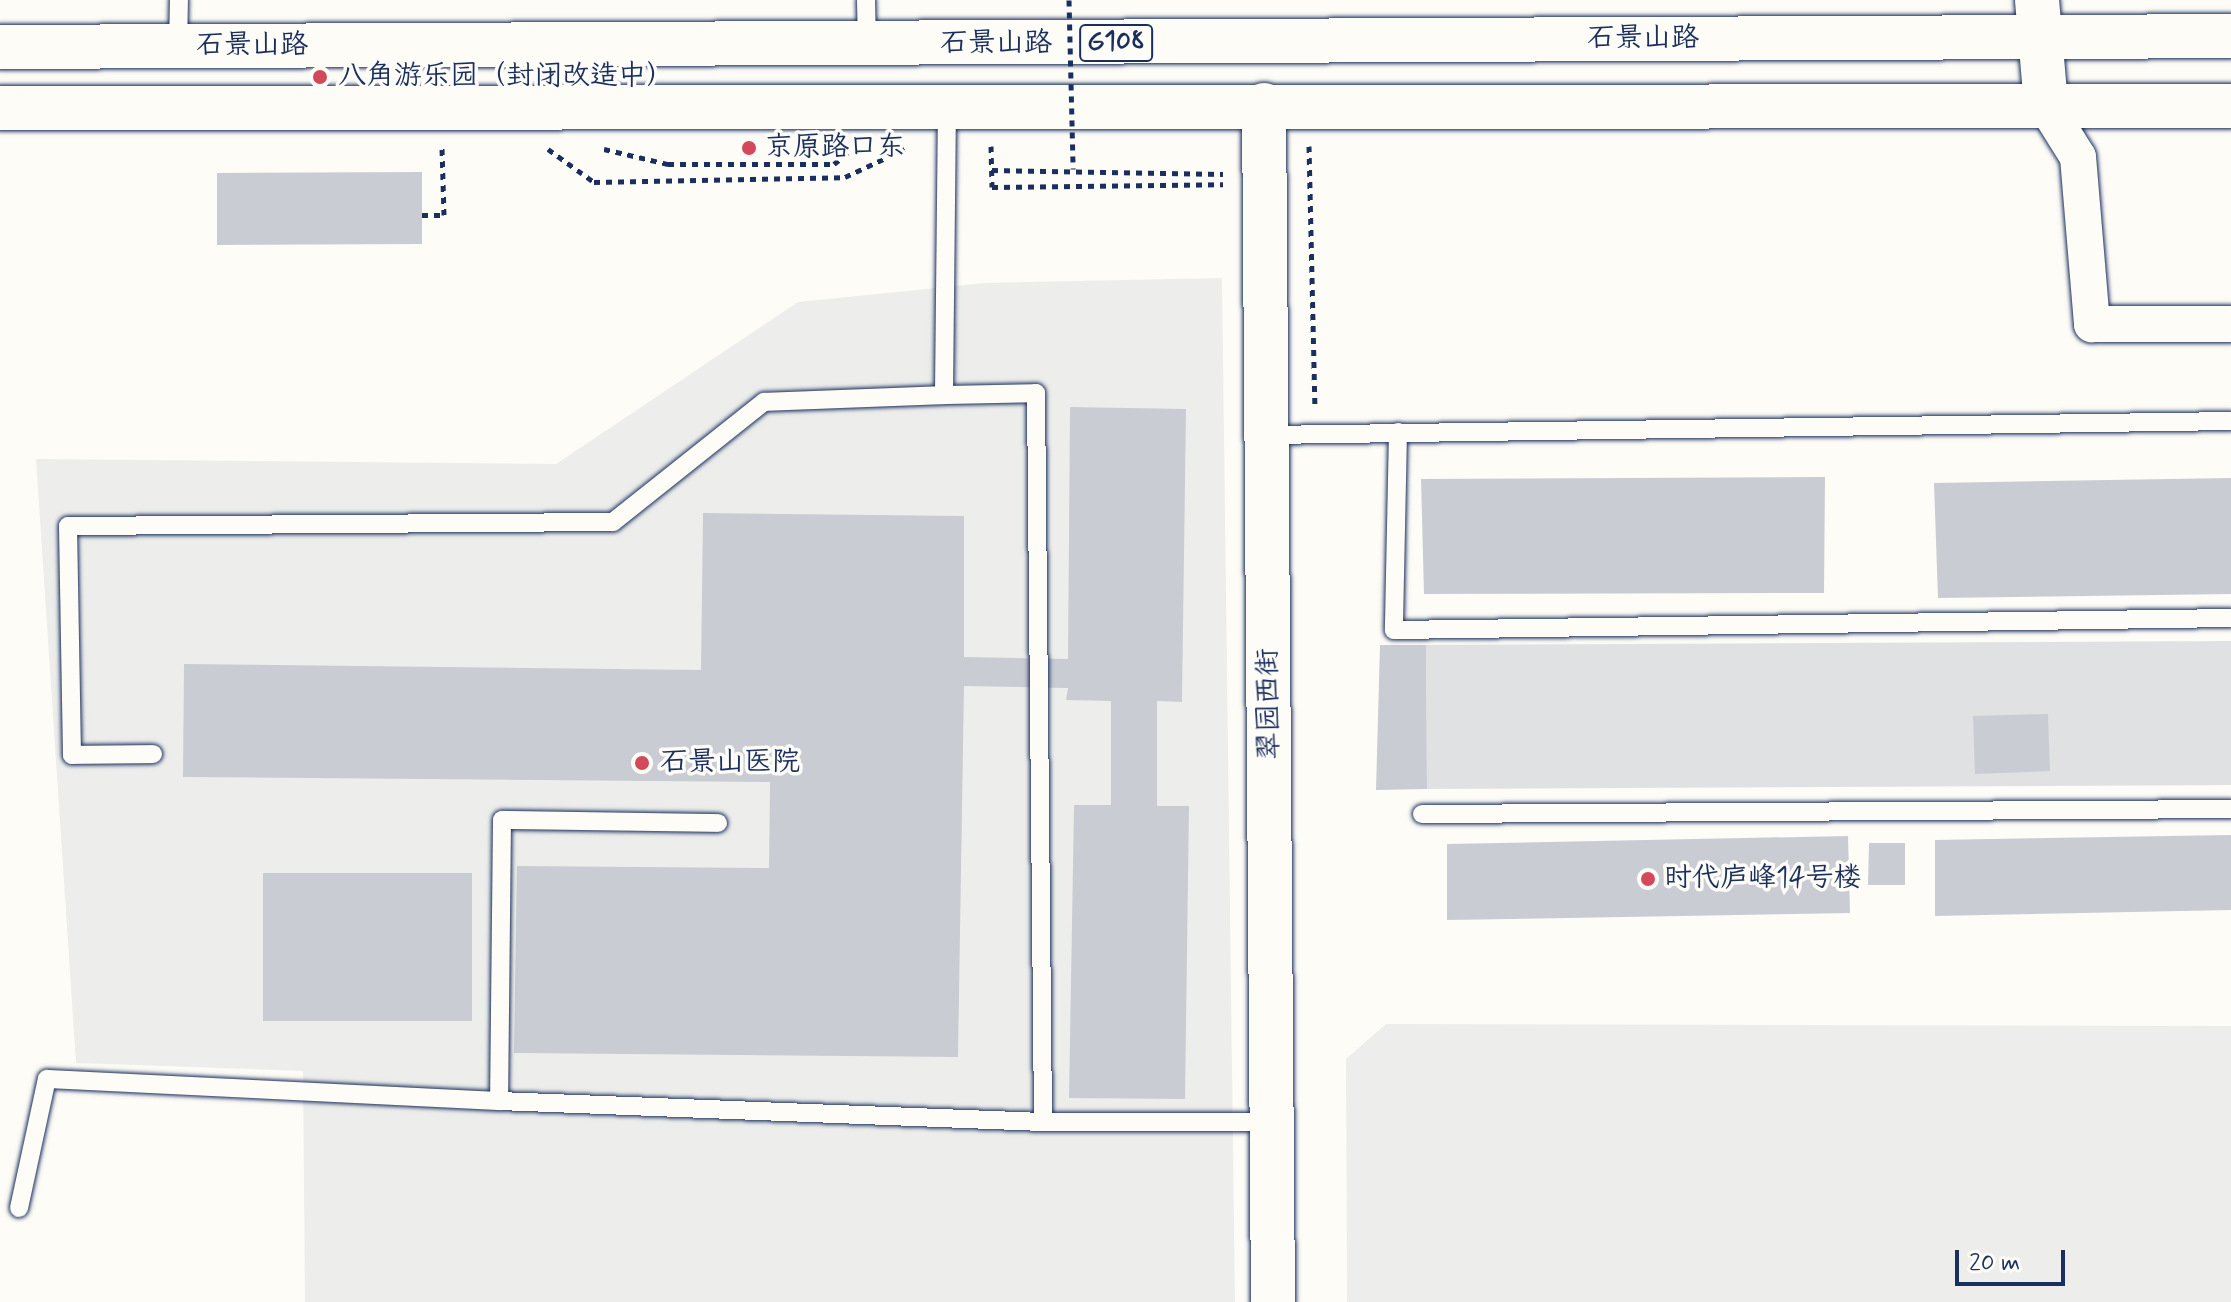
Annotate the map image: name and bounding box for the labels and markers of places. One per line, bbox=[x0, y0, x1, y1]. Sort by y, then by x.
place label: 八角游乐园（封闭改造中） bbox=[338, 60, 674, 94]
marker: 八角游乐园（封闭改造中） bbox=[309, 66, 331, 88]
place label: 京原路口东 bbox=[765, 131, 905, 165]
marker: 京原路口东 bbox=[740, 139, 758, 157]
place label: 石景山医院 bbox=[660, 746, 800, 780]
marker: 石景山医院 bbox=[631, 752, 653, 774]
place label: 时代庐峰14号楼 bbox=[1664, 862, 1862, 896]
marker: 时代庐峰14号楼 bbox=[1639, 870, 1657, 888]

